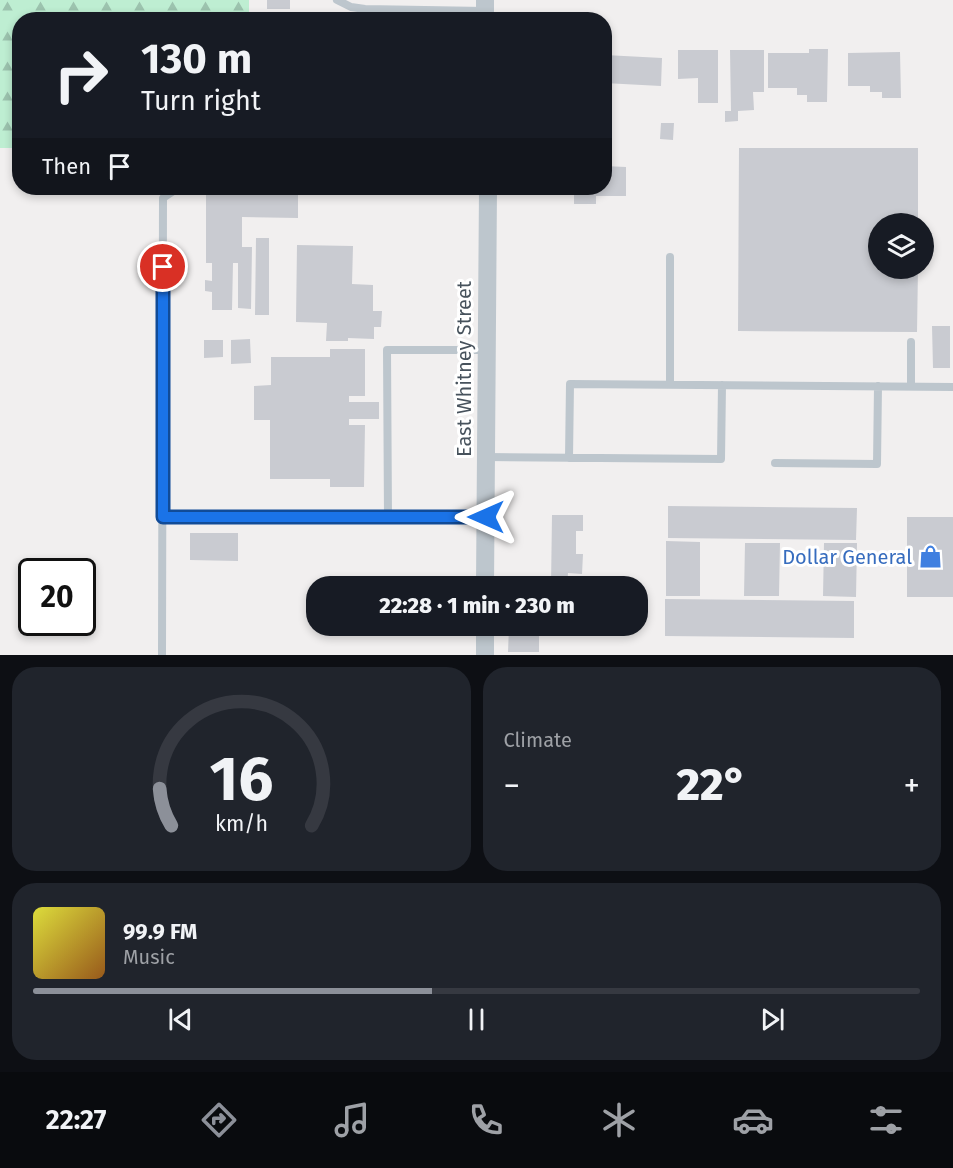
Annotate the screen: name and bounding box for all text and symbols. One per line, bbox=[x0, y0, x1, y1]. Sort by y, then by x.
text: 130 m bbox=[141, 34, 252, 84]
icon: right bbox=[42, 36, 120, 114]
text: Turn right bbox=[141, 85, 261, 117]
icon: arrive bbox=[103, 150, 136, 183]
text: Then bbox=[42, 153, 91, 180]
map controls bbox=[868, 213, 934, 279]
button: layers bbox=[868, 213, 934, 279]
pin bbox=[137, 241, 188, 292]
icon: arrive bbox=[146, 250, 179, 283]
street label: East Whitney Street bbox=[452, 280, 476, 457]
position arrow bbox=[454, 485, 518, 549]
shop icon: Dollar General bbox=[917, 544, 943, 570]
place label: Dollar General bbox=[782, 545, 912, 569]
speed limit sign: 20 bbox=[18, 558, 96, 636]
text: 22:28 · 1 min · 230 m bbox=[379, 592, 575, 619]
text: Climate bbox=[504, 728, 572, 752]
text: 16 bbox=[209, 742, 273, 817]
text: 22° bbox=[677, 758, 747, 812]
text: − bbox=[504, 766, 520, 806]
text: + bbox=[904, 766, 920, 806]
text: km/h bbox=[215, 811, 268, 837]
text: 99.9 FM bbox=[123, 918, 197, 945]
text: Music bbox=[123, 945, 175, 969]
icon: previous bbox=[164, 1003, 197, 1036]
icon: pause bbox=[460, 1003, 493, 1036]
icon: next bbox=[756, 1003, 789, 1036]
icon: directions bbox=[198, 1099, 240, 1141]
icon: music bbox=[331, 1099, 373, 1141]
icon: phone bbox=[465, 1099, 507, 1141]
icon: climate bbox=[598, 1099, 640, 1141]
icon: car bbox=[732, 1099, 774, 1141]
icon: filters bbox=[865, 1099, 907, 1141]
text: 22:27 bbox=[46, 1104, 106, 1136]

